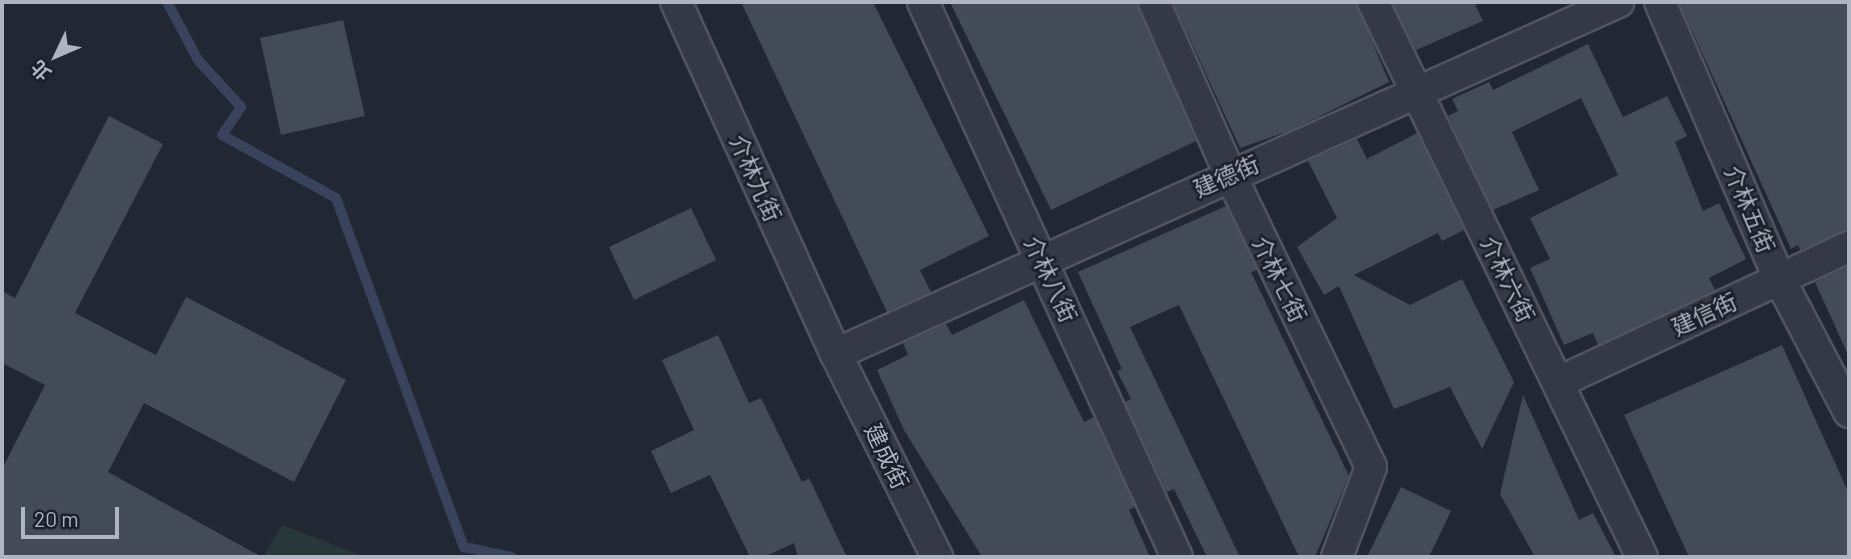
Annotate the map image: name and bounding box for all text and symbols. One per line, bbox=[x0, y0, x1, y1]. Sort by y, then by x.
north arrow bbox=[21, 21, 91, 91]
text: 北 bbox=[26, 56, 55, 86]
street label: 介林九街 bbox=[725, 130, 787, 226]
street label: 建德街 bbox=[1189, 149, 1263, 203]
street label: 介林五街 bbox=[1719, 161, 1781, 257]
street label: 介林八街 bbox=[1019, 231, 1083, 327]
street label: 介林七街 bbox=[1247, 232, 1313, 326]
street label: 介林六街 bbox=[1475, 232, 1541, 326]
street label: 建信街 bbox=[1667, 287, 1741, 341]
street label: 建成街 bbox=[859, 419, 915, 493]
scale bar bbox=[24, 492, 122, 536]
text: 20 m bbox=[34, 506, 79, 531]

